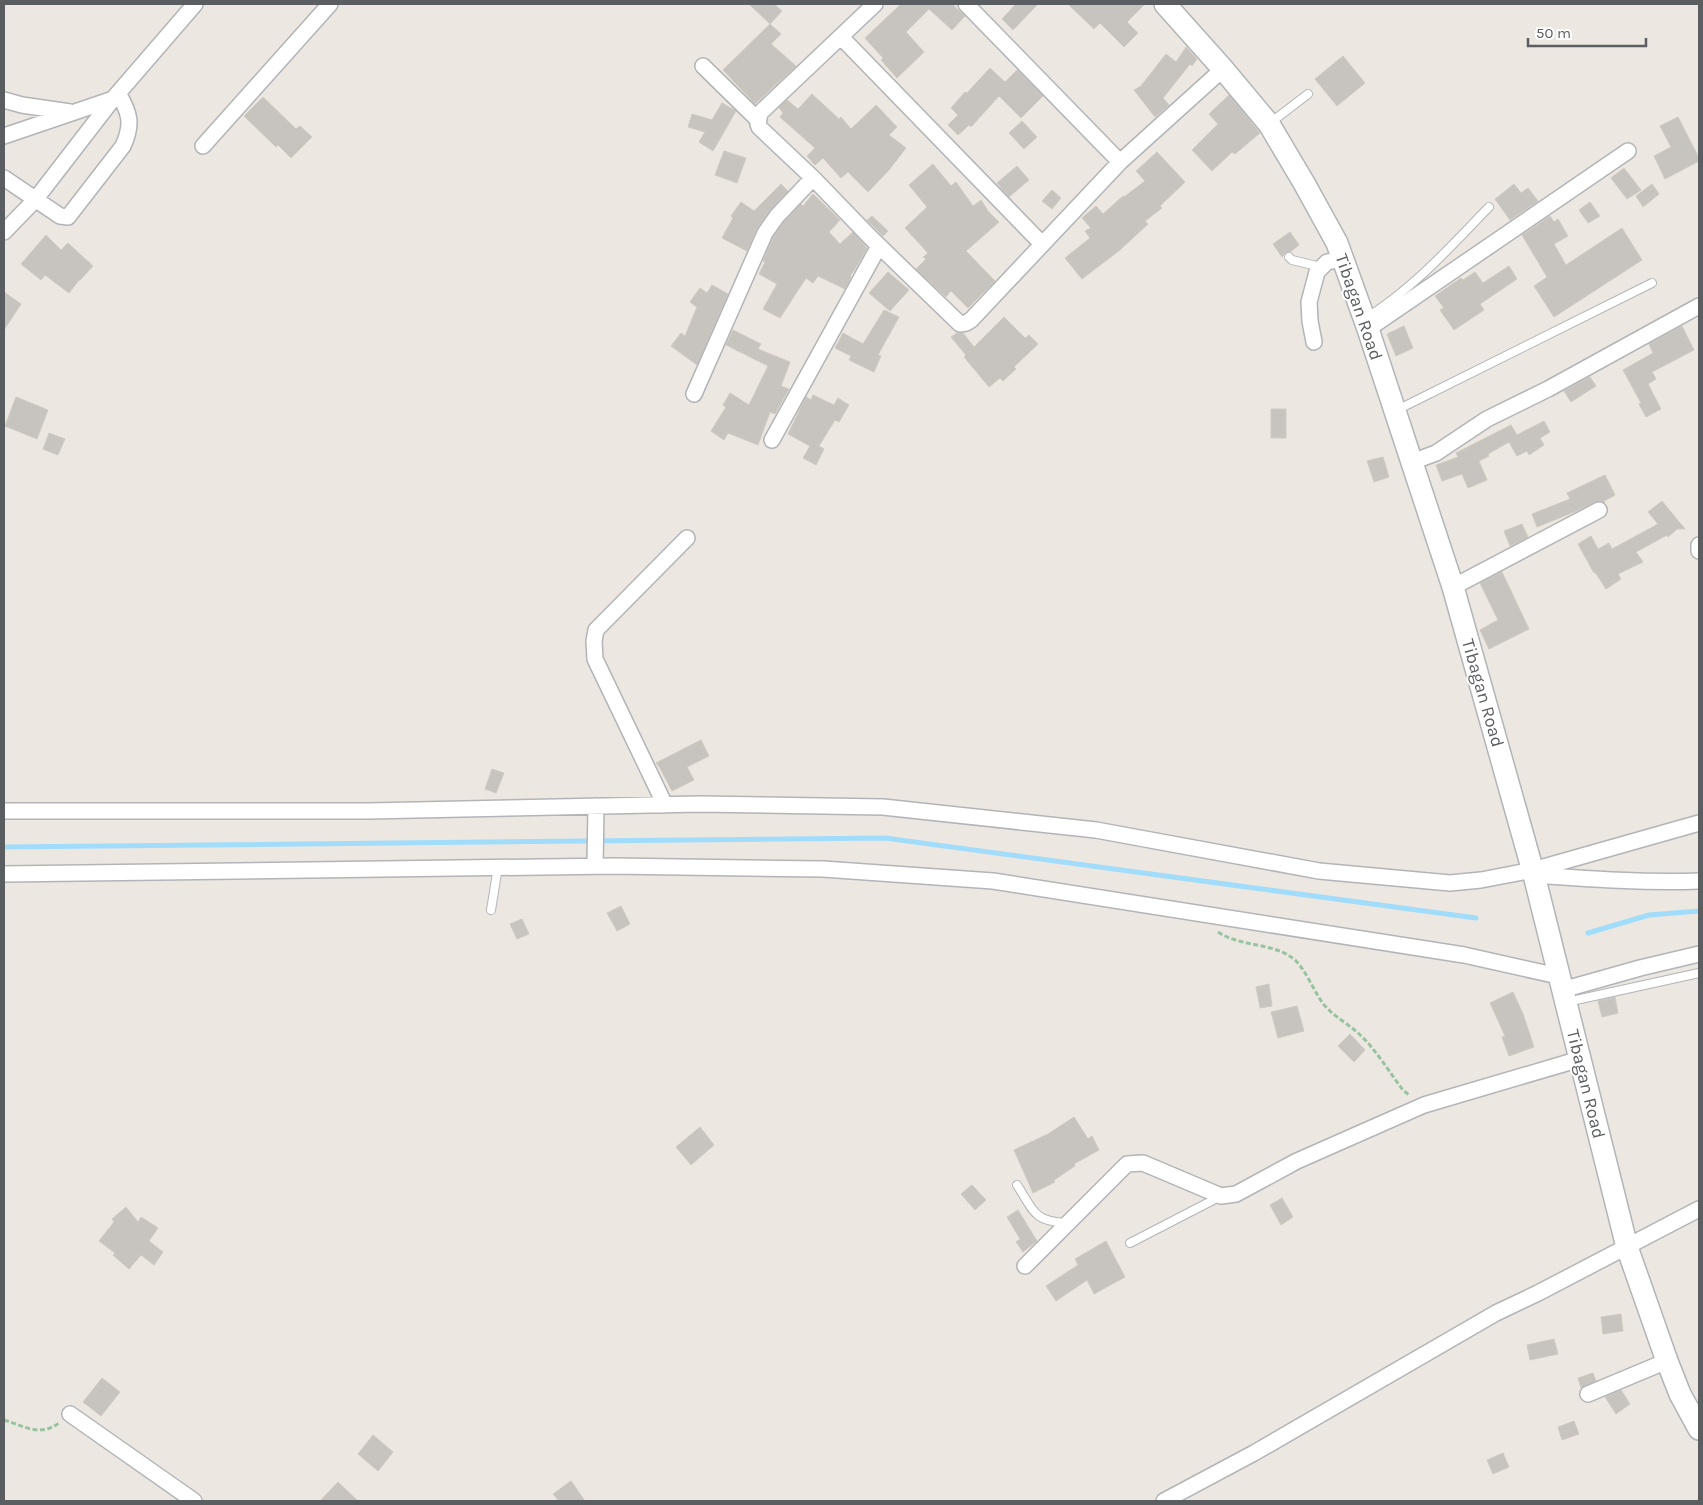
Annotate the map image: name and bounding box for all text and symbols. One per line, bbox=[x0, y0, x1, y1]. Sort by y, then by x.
scale bar bbox=[1528, 15, 1646, 47]
text: 50 m bbox=[1536, 24, 1571, 42]
street label: Tibagan Road bbox=[1330, 251, 1388, 363]
street label: Tibagan Road bbox=[1457, 636, 1509, 750]
street label: Tibagan Road bbox=[1562, 1027, 1610, 1141]

